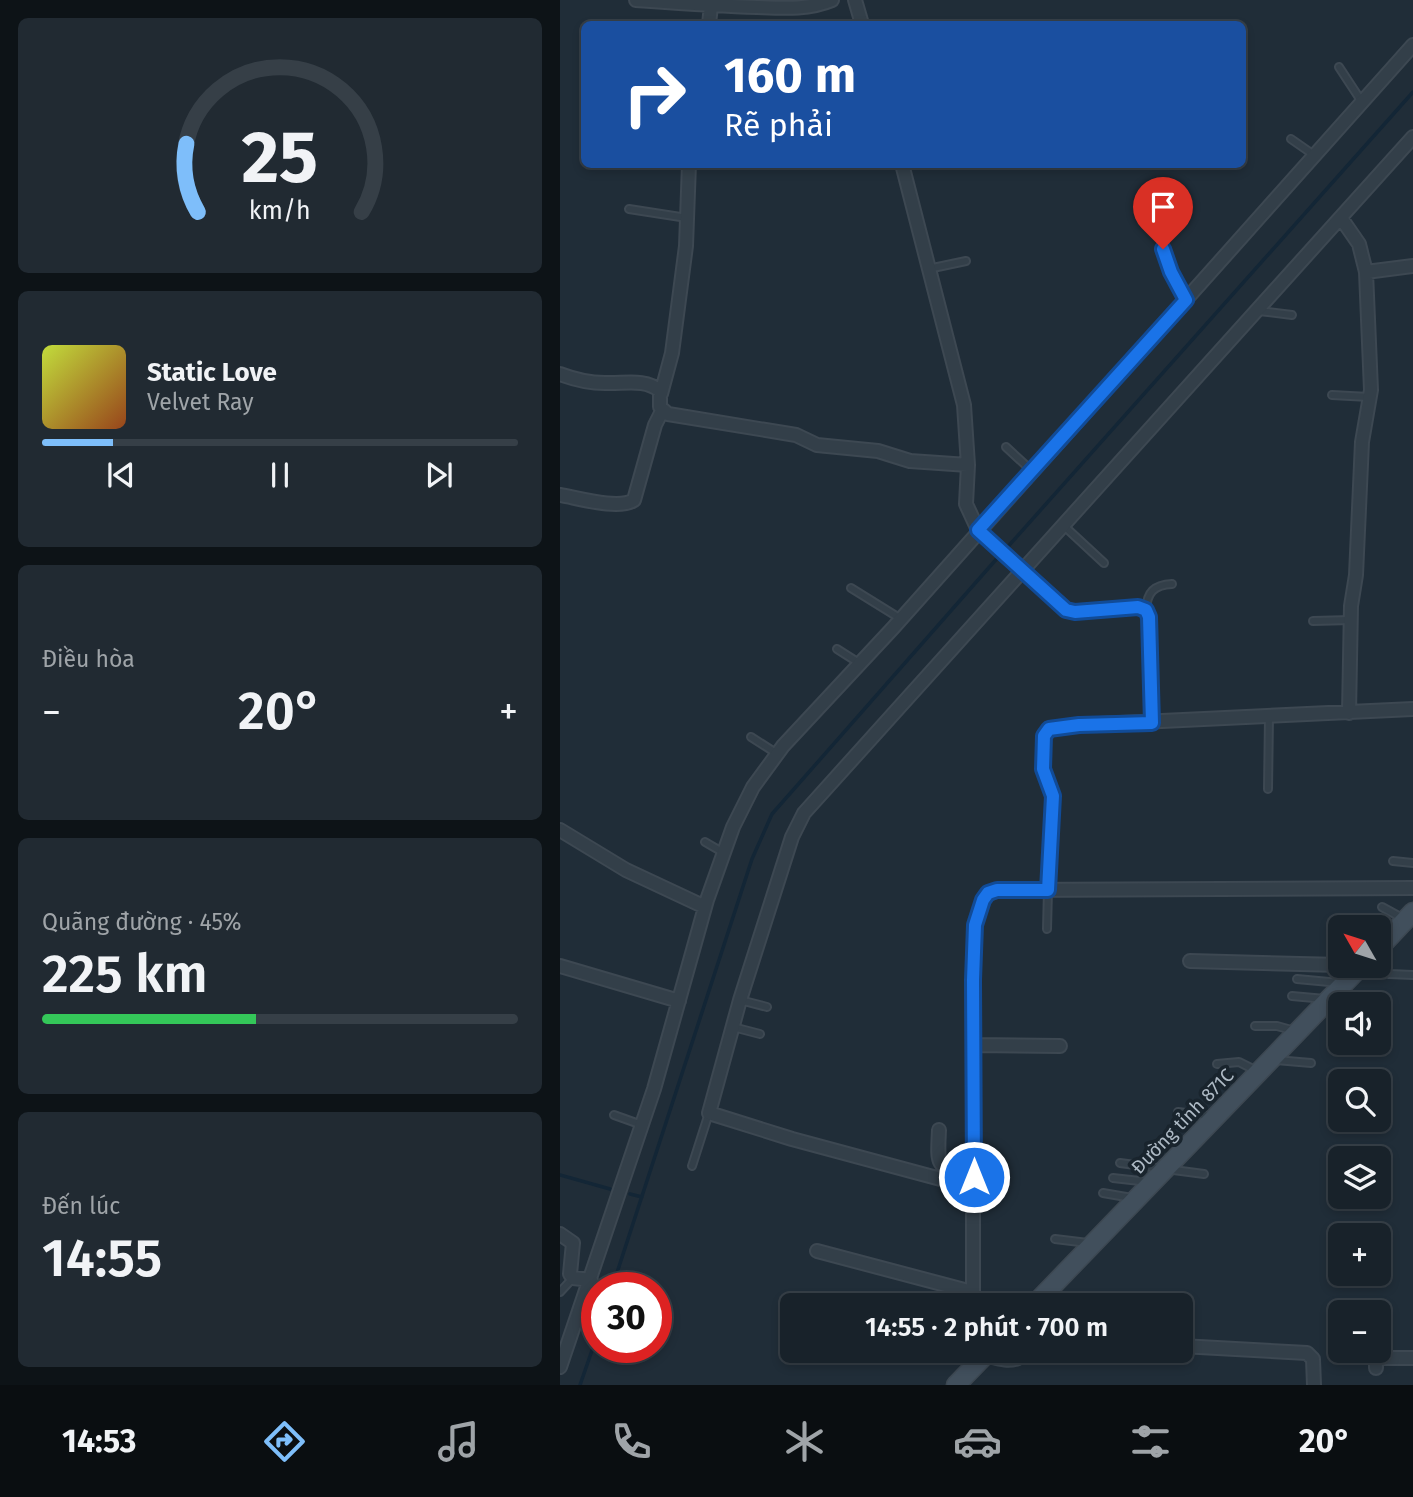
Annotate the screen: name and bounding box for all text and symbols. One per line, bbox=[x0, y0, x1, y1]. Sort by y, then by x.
text: 160 m bbox=[724, 46, 856, 105]
icon: right bbox=[609, 49, 700, 140]
text: Rẽ phải bbox=[724, 106, 833, 144]
text: 25 bbox=[242, 114, 318, 201]
pin bbox=[1133, 177, 1193, 249]
icon: arrive bbox=[1144, 188, 1182, 226]
text: km/h bbox=[249, 196, 311, 226]
text: Static Love bbox=[147, 357, 277, 388]
text: Velvet Ray bbox=[147, 388, 254, 416]
icon: previous bbox=[102, 456, 140, 494]
icon: pause bbox=[261, 456, 299, 494]
icon: next bbox=[420, 456, 458, 494]
text: Điều hòa bbox=[42, 645, 135, 673]
text: 20° bbox=[238, 680, 322, 743]
text: − bbox=[42, 689, 61, 735]
text: + bbox=[499, 689, 518, 735]
text: Quãng đường · 45% bbox=[42, 908, 241, 936]
north arrow bbox=[1328, 915, 1391, 978]
map controls bbox=[1328, 915, 1391, 1363]
text: 225 km bbox=[42, 943, 208, 1006]
button: sound bbox=[1328, 992, 1391, 1055]
street label: Đường tỉnh 871C bbox=[1126, 1064, 1239, 1179]
button: search bbox=[1328, 1069, 1391, 1132]
position arrow bbox=[937, 1140, 1011, 1214]
button: layers bbox=[1328, 1146, 1391, 1209]
text: Đến lúc bbox=[42, 1192, 120, 1220]
button: + bbox=[1328, 1223, 1391, 1286]
text: 14:55 bbox=[42, 1227, 162, 1290]
speed limit sign: 30 bbox=[581, 1272, 672, 1363]
button: − bbox=[1328, 1300, 1391, 1363]
text: 14:55 · 2 phút · 700 m bbox=[865, 1312, 1108, 1343]
icon: directions bbox=[260, 1417, 309, 1466]
icon: music bbox=[434, 1417, 483, 1466]
icon: phone bbox=[607, 1417, 656, 1466]
icon: climate bbox=[780, 1417, 829, 1466]
icon: car bbox=[953, 1417, 1002, 1466]
icon: filters bbox=[1126, 1417, 1175, 1466]
text: 14:53 bbox=[62, 1422, 136, 1460]
text: 20° bbox=[1299, 1422, 1351, 1460]

